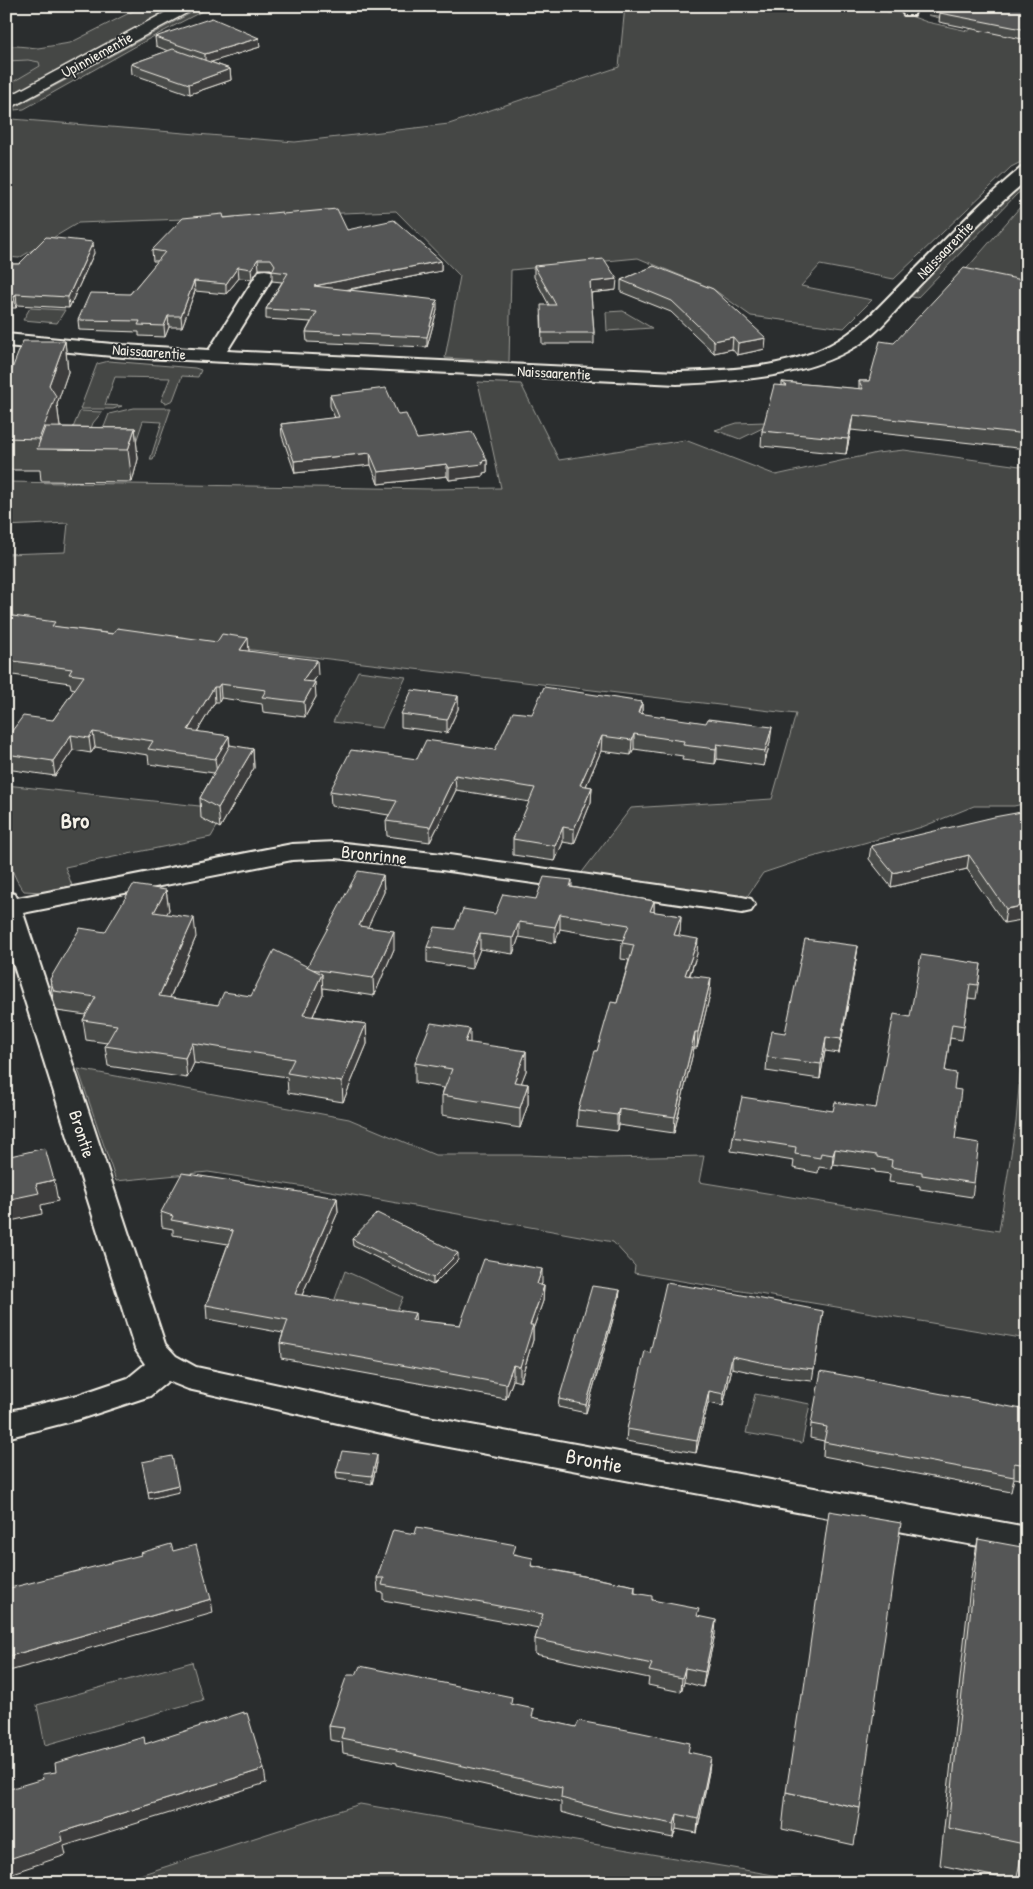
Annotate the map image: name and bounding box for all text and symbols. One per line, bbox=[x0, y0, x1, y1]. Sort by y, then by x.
street label: Upinniementie bbox=[57, 26, 136, 83]
street label: Naissaarentie bbox=[912, 216, 978, 283]
street label: Naissaarentie bbox=[112, 338, 186, 365]
street label: Naissaarentie bbox=[517, 360, 591, 385]
district label: Bro bbox=[61, 805, 89, 835]
street label: Bronrinne bbox=[340, 839, 408, 870]
street label: Brontie bbox=[63, 1107, 102, 1161]
street label: Brontie bbox=[563, 1441, 625, 1480]

